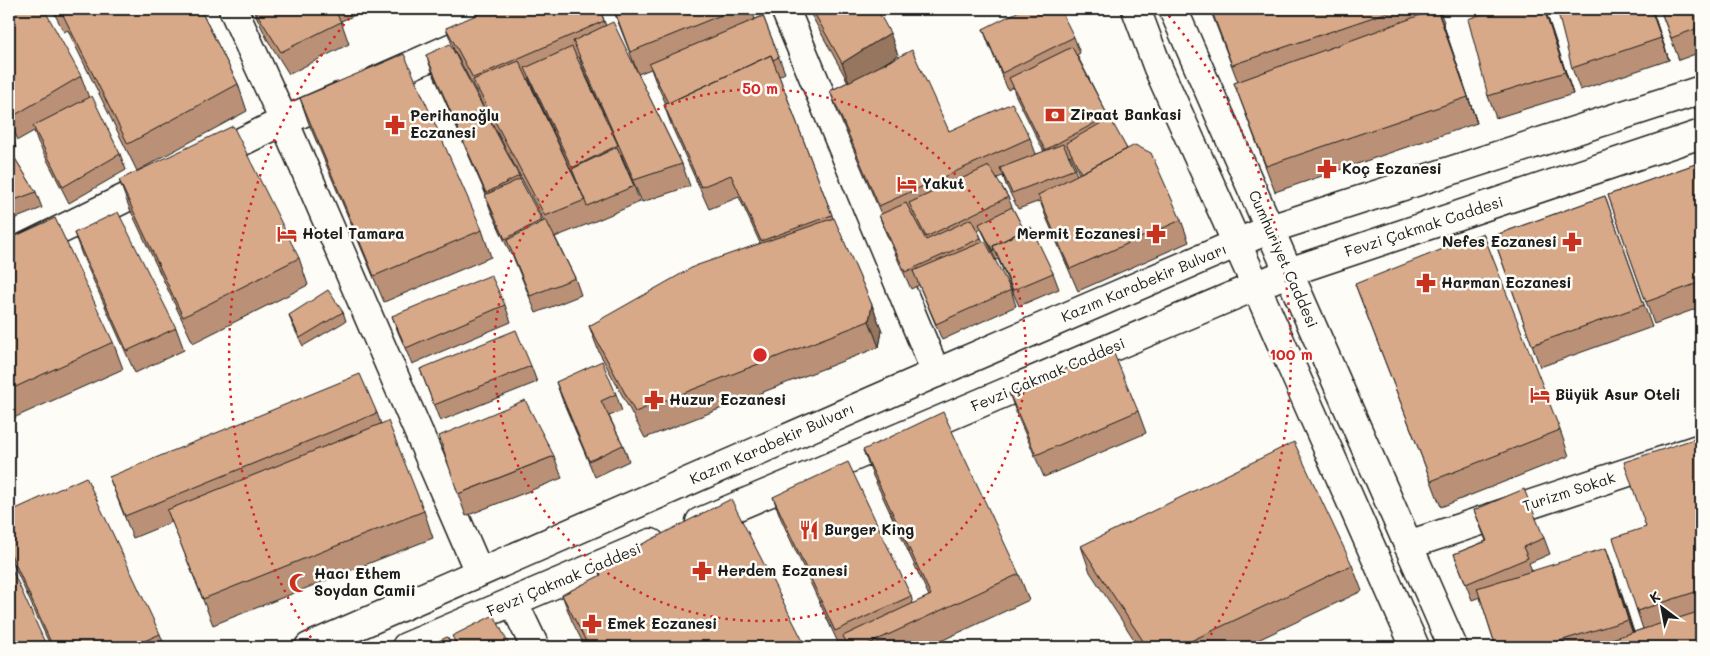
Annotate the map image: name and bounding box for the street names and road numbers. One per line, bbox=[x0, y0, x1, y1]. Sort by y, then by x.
street label: Cumhuriyet Caddesi bbox=[1245, 187, 1323, 330]
street label: Fevzi Çakmak Caddesi bbox=[1342, 191, 1506, 261]
street label: Kazım Karabekir Bulvarı bbox=[1058, 238, 1229, 326]
street label: Fevzi Çakmak Caddesi bbox=[967, 333, 1128, 416]
street label: Kazım Karabekir Bulvarı bbox=[686, 398, 857, 488]
street label: Turizm Sokak bbox=[1520, 467, 1618, 515]
street label: Fevzi Çakmak Caddesi bbox=[483, 538, 644, 621]

